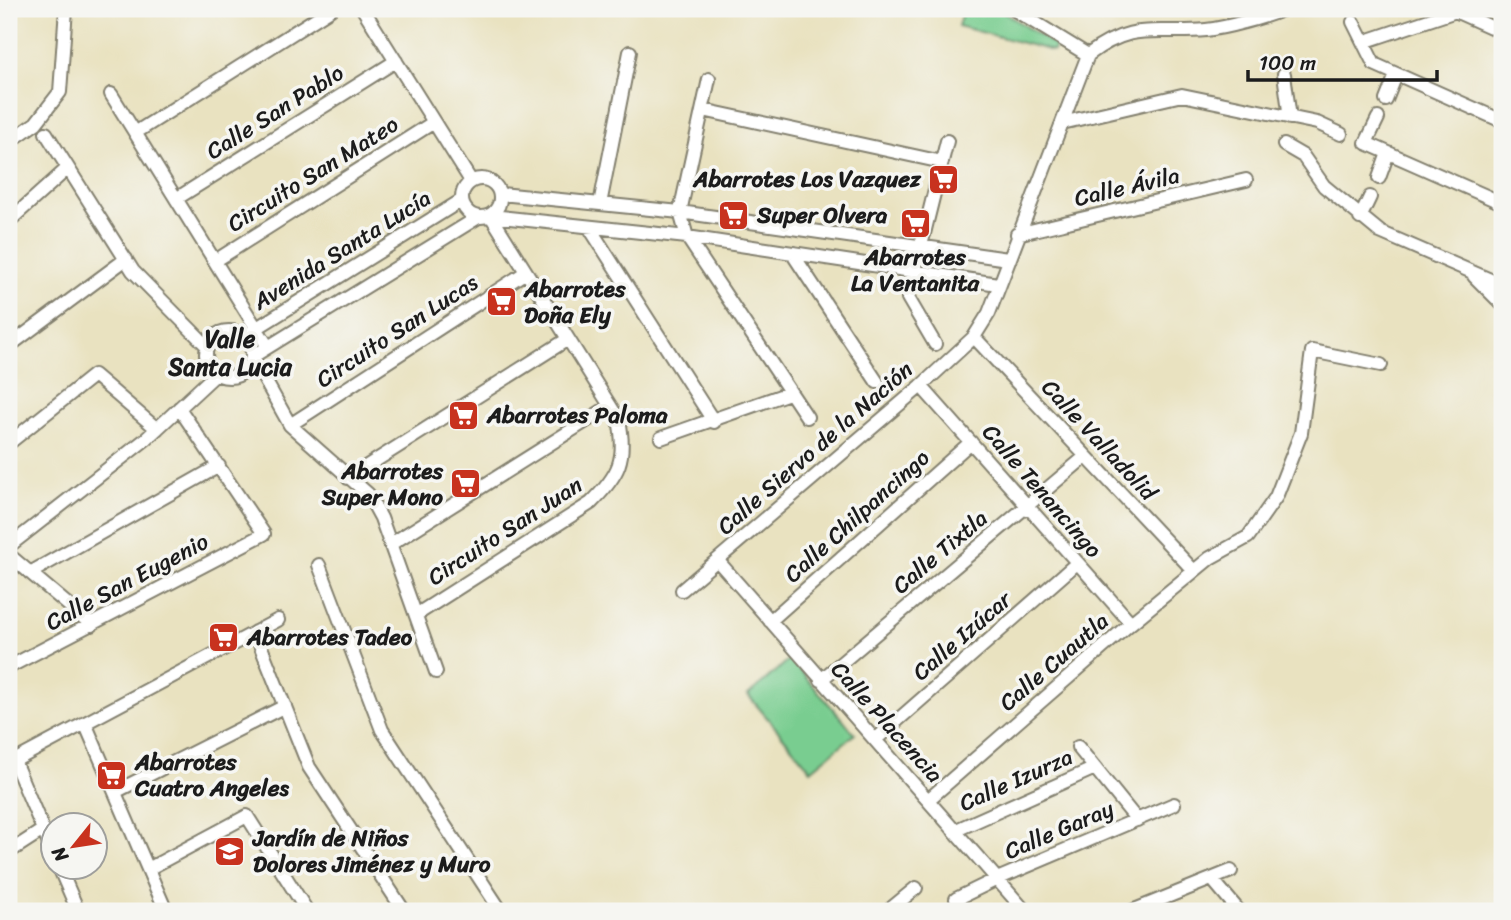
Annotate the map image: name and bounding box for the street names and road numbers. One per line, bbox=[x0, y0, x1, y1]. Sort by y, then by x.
street label: Calle San Pablo bbox=[198, 53, 353, 171]
street label: Circuito San Mateo bbox=[219, 104, 407, 243]
street label: Calle Ávila bbox=[1070, 155, 1184, 219]
street label: Avenida Santa Lucía bbox=[244, 178, 439, 322]
street label: Circuito San Lucas bbox=[307, 263, 487, 399]
street label: Calle Siervo de la Nación bbox=[707, 351, 923, 545]
street label: Calle Valladolid bbox=[1031, 369, 1168, 512]
street label: Calle Tenancingo bbox=[971, 414, 1113, 568]
street label: Calle Chilpancingo bbox=[774, 439, 940, 593]
street label: Circuito San Juan bbox=[419, 465, 591, 597]
street label: Calle Tixtla bbox=[883, 499, 997, 605]
street label: Calle San Eugenio bbox=[38, 521, 216, 642]
street label: Calle Izúcar bbox=[903, 580, 1023, 691]
street label: Calle Cuautla bbox=[989, 602, 1119, 722]
street label: Calle Placencia bbox=[820, 651, 954, 793]
street label: Calle Izurza bbox=[952, 737, 1080, 823]
street label: Calle Garay bbox=[998, 789, 1120, 871]

